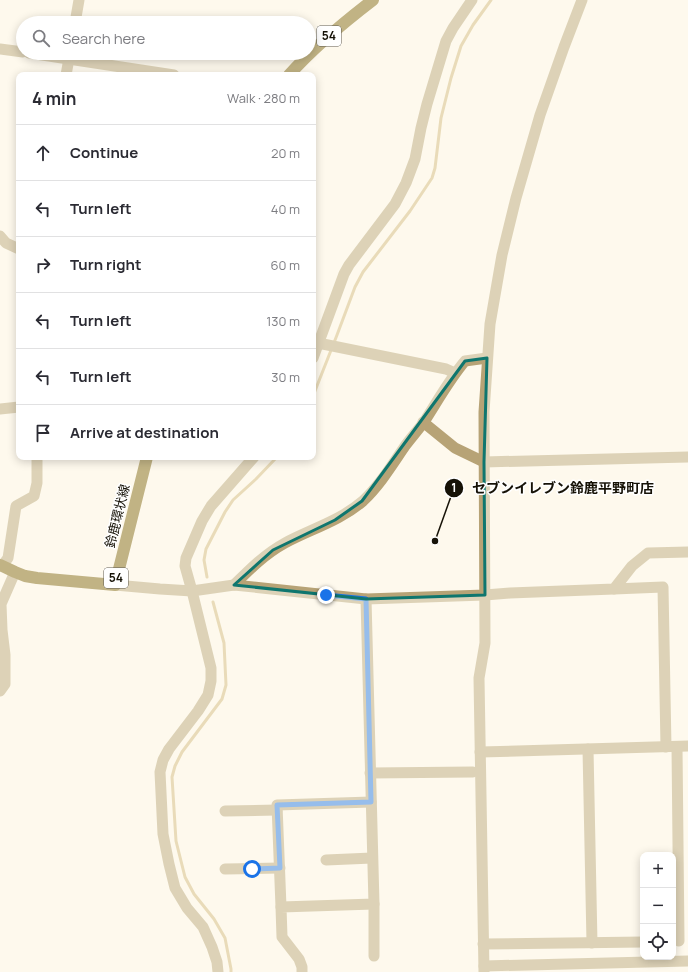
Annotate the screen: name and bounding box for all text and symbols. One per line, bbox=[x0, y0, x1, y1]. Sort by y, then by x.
search box bbox=[16, 16, 316, 60]
road number: 54 bbox=[317, 26, 341, 46]
icon: search bbox=[30, 27, 52, 49]
text: Search here bbox=[62, 28, 145, 49]
text: 4 min bbox=[32, 87, 76, 110]
text: Walk · 280 m bbox=[227, 89, 300, 107]
icon: ahead bbox=[32, 142, 54, 164]
text: Continue bbox=[70, 142, 138, 163]
text: 20 m bbox=[271, 144, 300, 162]
icon: left bbox=[32, 198, 54, 220]
text: Turn left bbox=[70, 198, 132, 219]
text: 40 m bbox=[271, 200, 300, 218]
icon: right bbox=[32, 254, 54, 276]
text: Turn right bbox=[70, 254, 141, 275]
text: 60 m bbox=[270, 256, 300, 274]
icon: left bbox=[32, 310, 54, 332]
text: Turn left bbox=[70, 310, 132, 331]
text: 130 m bbox=[266, 312, 300, 330]
icon: left bbox=[32, 366, 54, 388]
text: Turn left bbox=[70, 366, 132, 387]
text: 30 m bbox=[271, 368, 300, 386]
icon: arrive bbox=[32, 422, 54, 444]
text: Arrive at destination bbox=[70, 422, 219, 443]
callout: セブンイレブン鈴鹿平野町店 bbox=[444, 475, 662, 501]
text: セブンイレブン鈴鹿平野町店 bbox=[472, 478, 654, 497]
text: 1 bbox=[451, 479, 457, 496]
street label: 鈴鹿環状線 bbox=[100, 482, 134, 550]
road number: 54 bbox=[104, 568, 128, 588]
route end bbox=[317, 586, 335, 604]
map controls bbox=[640, 852, 676, 960]
button: + bbox=[640, 852, 676, 888]
route start bbox=[243, 860, 261, 878]
button: − bbox=[640, 888, 676, 924]
button: locate bbox=[640, 924, 676, 960]

